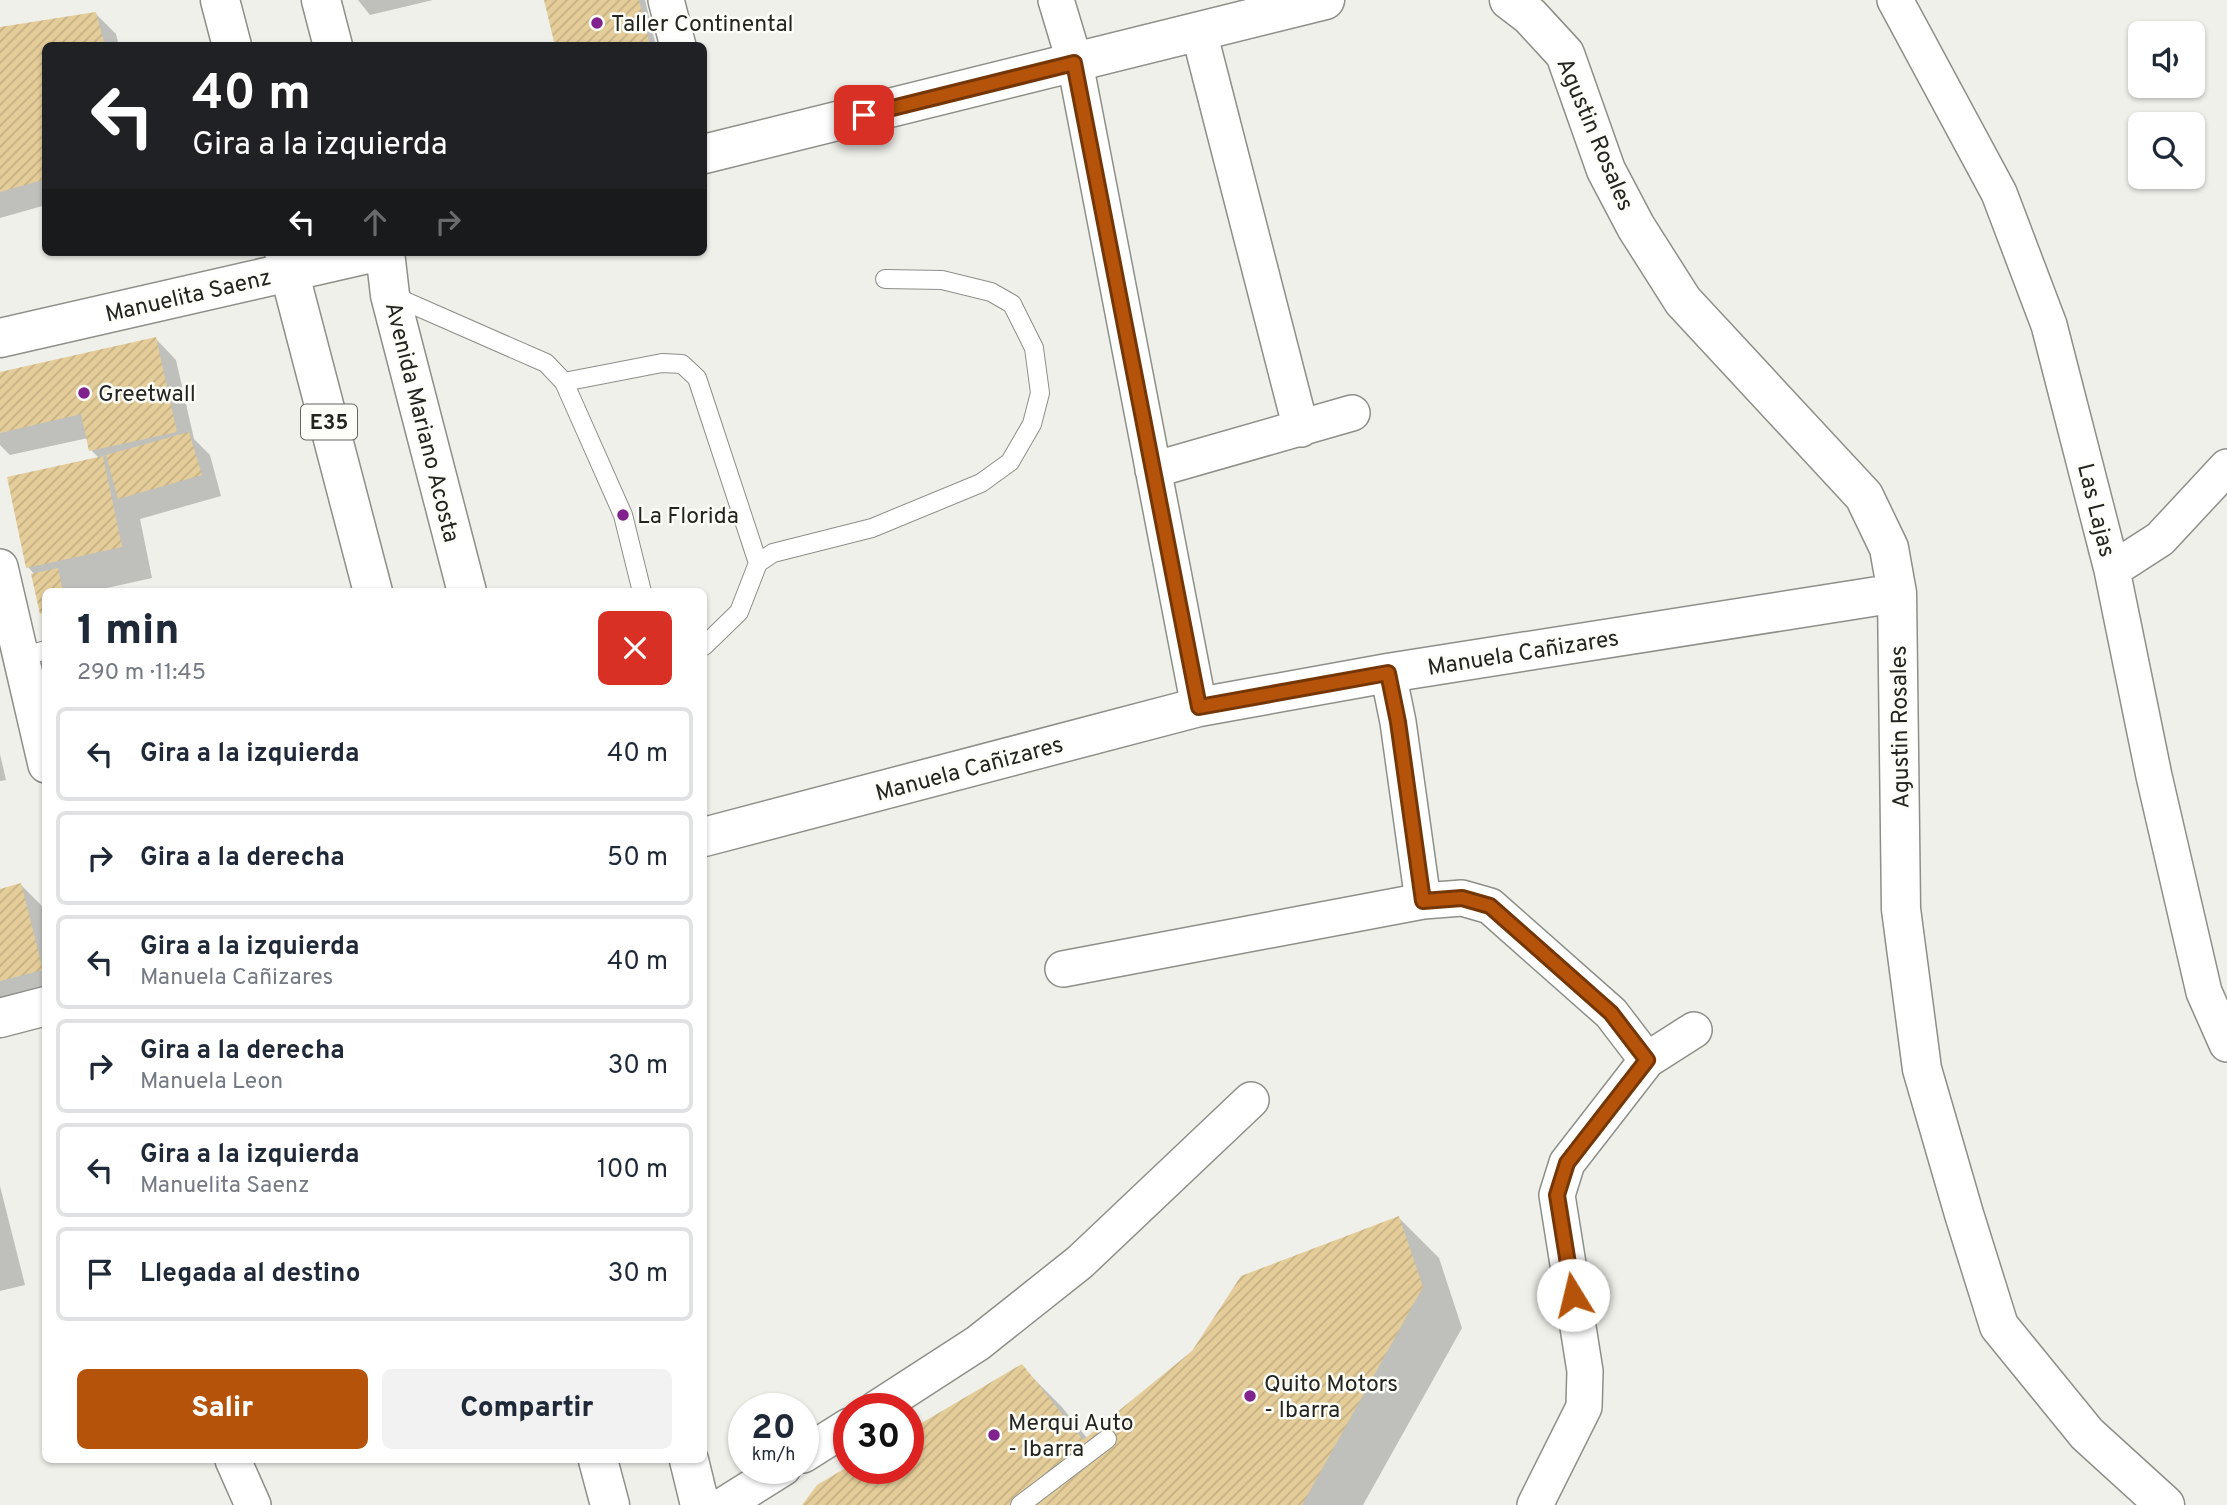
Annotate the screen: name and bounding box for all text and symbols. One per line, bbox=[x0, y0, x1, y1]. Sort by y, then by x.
place label: Taller Continental bbox=[611, 11, 794, 40]
marker: Taller Continental bbox=[589, 15, 605, 31]
map controls bbox=[2128, 21, 2205, 189]
button: sound bbox=[2128, 21, 2205, 98]
street label: Agustin Rosales bbox=[1548, 54, 1639, 216]
text: 40 m bbox=[192, 65, 311, 127]
icon: left bbox=[77, 70, 168, 161]
pin bbox=[834, 85, 894, 145]
icon: arrive bbox=[845, 96, 883, 134]
button: search bbox=[2128, 112, 2205, 189]
text: Gira a la izquierda bbox=[192, 126, 448, 166]
icon: left bbox=[283, 203, 321, 241]
icon: ahead bbox=[356, 203, 394, 241]
icon: right bbox=[429, 203, 467, 241]
street label: Manuelita Saenz bbox=[103, 264, 274, 331]
street label: Avenida Mariano Acosta bbox=[377, 299, 464, 546]
place label: Greetwall bbox=[98, 381, 196, 410]
marker: Greetwall bbox=[76, 385, 92, 401]
road number: E35 bbox=[301, 404, 357, 440]
street label: Las Lajas bbox=[2069, 461, 2120, 560]
place label: La Florida bbox=[637, 503, 739, 532]
marker: La Florida bbox=[615, 507, 631, 523]
text: 1 min bbox=[77, 606, 180, 659]
button: close bbox=[598, 611, 672, 685]
street label: Manuela Cañizares bbox=[1426, 625, 1621, 684]
street label: Agustin Rosales bbox=[1886, 645, 1917, 809]
text: 290 m · 11:45 bbox=[77, 659, 206, 688]
street label: Manuela Cañizares bbox=[873, 731, 1067, 809]
icon: left bbox=[81, 735, 119, 773]
text: Gira a la izquierda bbox=[140, 738, 359, 771]
text: 40 m bbox=[607, 738, 668, 771]
icon: right bbox=[81, 839, 119, 877]
text: Gira a la derecha bbox=[140, 842, 345, 875]
text: 50 m bbox=[607, 842, 668, 875]
text: Gira a la izquierda bbox=[140, 931, 359, 964]
icon: left bbox=[81, 943, 119, 981]
text: 40 m bbox=[607, 946, 668, 979]
text: Manuela Cañizares bbox=[140, 964, 333, 993]
text: Gira a la derecha bbox=[140, 1035, 345, 1068]
icon: right bbox=[81, 1047, 119, 1085]
text: 30 m bbox=[608, 1050, 668, 1083]
text: Manuela Leon bbox=[140, 1068, 283, 1097]
text: Gira a la izquierda bbox=[140, 1139, 359, 1172]
icon: left bbox=[81, 1151, 119, 1189]
text: 100 m bbox=[597, 1154, 668, 1187]
text: Manuelita Saenz bbox=[140, 1172, 310, 1201]
icon: arrive bbox=[81, 1255, 119, 1293]
text: Llegada al destino bbox=[140, 1258, 360, 1291]
text: 30 m bbox=[608, 1258, 668, 1291]
position arrow bbox=[1536, 1258, 1610, 1332]
button: Salir bbox=[77, 1369, 368, 1449]
button: Compartir bbox=[382, 1369, 672, 1449]
place label: Quito Motors - Ibarra bbox=[1264, 1371, 1398, 1426]
marker: Quito Motors - Ibarra bbox=[1242, 1388, 1258, 1404]
speed limit sign: 30 bbox=[833, 1393, 924, 1484]
text: 20 bbox=[751, 1407, 796, 1451]
place label: Merqui Auto - Ibarra bbox=[1008, 1410, 1134, 1465]
marker: Merqui Auto - Ibarra bbox=[986, 1427, 1002, 1443]
text: km/h bbox=[752, 1444, 795, 1467]

